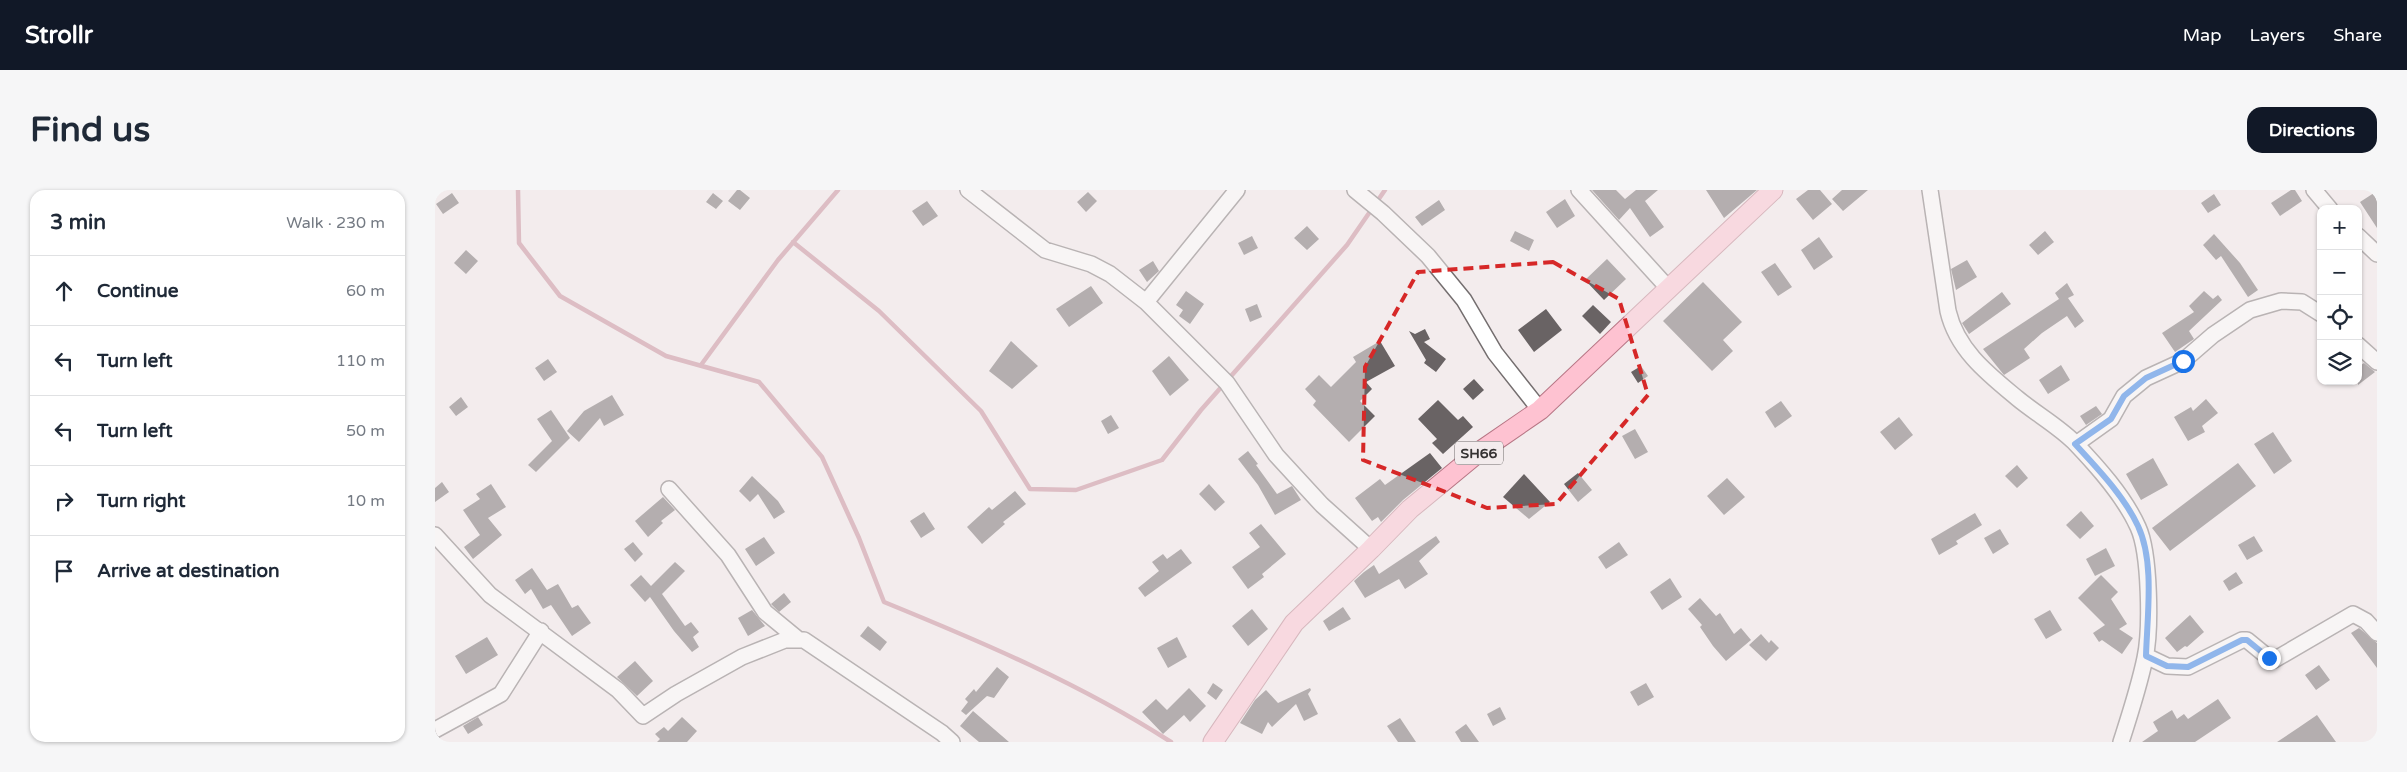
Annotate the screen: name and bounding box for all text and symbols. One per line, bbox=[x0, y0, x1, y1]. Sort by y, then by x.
text: Strollr bbox=[25, 21, 93, 50]
text: Map bbox=[2183, 24, 2222, 46]
text: Layers bbox=[2250, 24, 2305, 46]
text: Share bbox=[2333, 24, 2382, 46]
button: Directions bbox=[2247, 107, 2377, 153]
text: Find us bbox=[30, 109, 150, 151]
map controls bbox=[2317, 205, 2362, 385]
button: + bbox=[2317, 205, 2362, 250]
text: 3 min bbox=[50, 210, 106, 235]
text: Walk · 230 m bbox=[286, 213, 385, 233]
button: − bbox=[2317, 250, 2362, 295]
icon: ahead bbox=[50, 277, 78, 305]
text: Continue bbox=[97, 280, 179, 302]
text: 60 m bbox=[346, 281, 385, 301]
button: locate bbox=[2317, 295, 2362, 340]
button: layers bbox=[2317, 340, 2362, 385]
icon: left bbox=[50, 347, 78, 375]
text: Turn left bbox=[97, 350, 173, 372]
route start bbox=[2172, 350, 2195, 373]
text: 110 m bbox=[336, 351, 385, 371]
icon: left bbox=[50, 417, 78, 445]
text: Turn left bbox=[97, 420, 173, 442]
text: 50 m bbox=[346, 421, 385, 441]
road number: SH66 bbox=[1455, 442, 1503, 464]
icon: right bbox=[50, 487, 78, 515]
text: Turn right bbox=[97, 490, 185, 512]
text: 10 m bbox=[346, 491, 385, 511]
icon: arrive bbox=[50, 557, 78, 585]
text: Arrive at destination bbox=[97, 560, 280, 582]
route end bbox=[2258, 647, 2281, 670]

